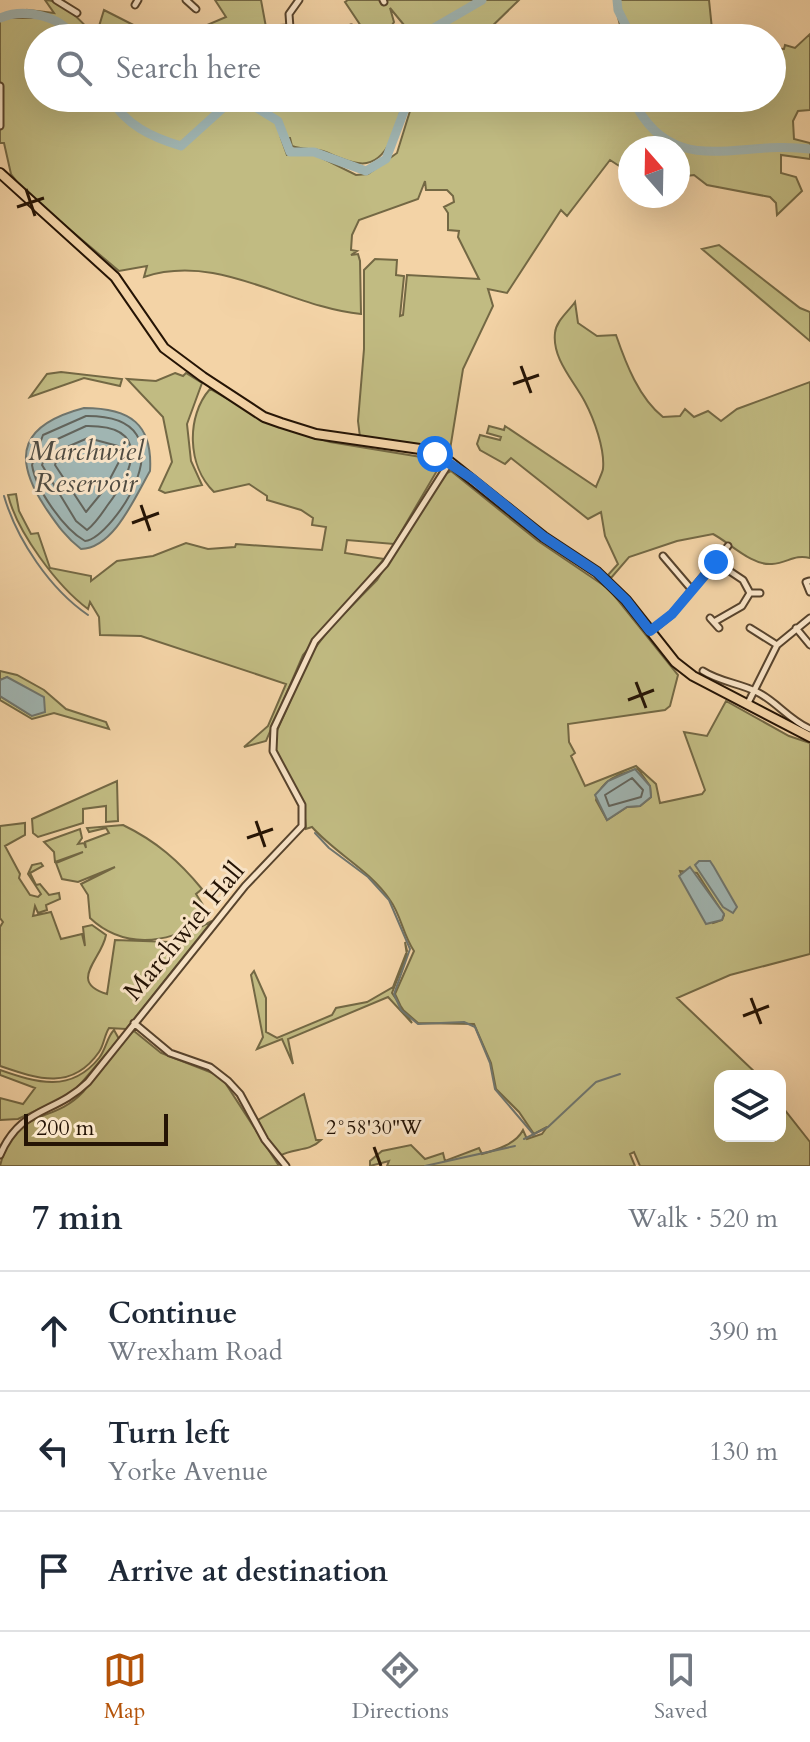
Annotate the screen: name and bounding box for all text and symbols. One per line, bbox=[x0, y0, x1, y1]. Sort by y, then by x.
search box bbox=[24, 24, 786, 112]
icon: search bbox=[52, 46, 96, 90]
text: Search here bbox=[116, 48, 261, 89]
north arrow bbox=[618, 136, 690, 208]
water label: Marchwiel Reservoir bbox=[28, 432, 145, 502]
route start bbox=[417, 436, 453, 472]
route end bbox=[698, 544, 734, 580]
street label: Marchwiel Hall bbox=[116, 854, 253, 1008]
map controls bbox=[714, 1070, 786, 1142]
button: layers bbox=[714, 1070, 786, 1142]
scale bar bbox=[24, 1110, 168, 1146]
text: 200 m bbox=[36, 1113, 94, 1143]
text: 2°58'30"W bbox=[326, 1114, 423, 1141]
text: 7 min bbox=[32, 1195, 123, 1241]
text: Walk · 520 m bbox=[628, 1201, 778, 1236]
text: Continue bbox=[108, 1293, 237, 1334]
icon: ahead bbox=[32, 1309, 76, 1353]
text: 390 m bbox=[709, 1314, 778, 1349]
text: Wrexham Road bbox=[108, 1334, 283, 1369]
text: Turn left bbox=[108, 1413, 230, 1454]
icon: left bbox=[32, 1429, 76, 1473]
text: 130 m bbox=[709, 1434, 778, 1469]
text: Yorke Avenue bbox=[108, 1454, 268, 1489]
icon: arrive bbox=[32, 1549, 76, 1593]
text: Arrive at destination bbox=[108, 1551, 388, 1592]
tab: Map bbox=[103, 1648, 147, 1726]
tab: Directions bbox=[352, 1648, 449, 1726]
tab: Saved bbox=[654, 1648, 707, 1726]

